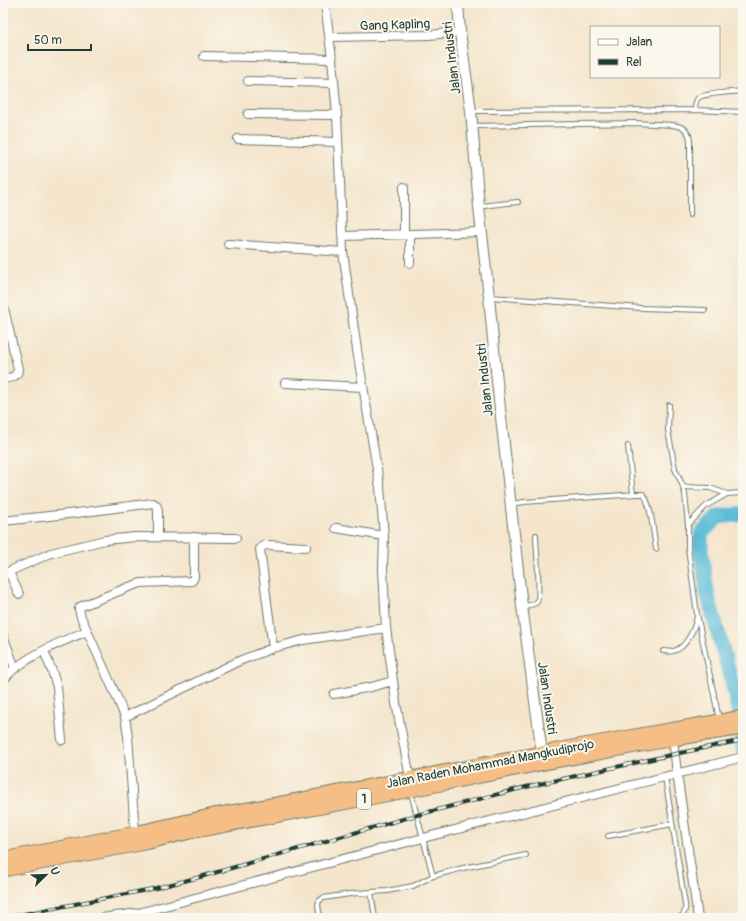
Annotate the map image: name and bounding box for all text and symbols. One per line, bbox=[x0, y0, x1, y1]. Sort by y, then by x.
street label: Gang Kapling bbox=[360, 16, 431, 34]
street label: Jalan Industri bbox=[440, 21, 464, 95]
scale bar bbox=[28, 26, 91, 52]
legend bbox=[590, 26, 720, 78]
text: 50 m bbox=[34, 33, 62, 48]
text: Jalan bbox=[626, 35, 652, 50]
text: Rel bbox=[626, 55, 642, 70]
street label: Jalan Industri bbox=[473, 343, 497, 417]
street label: Jalan Industri bbox=[534, 661, 560, 735]
street label: Jalan Raden Mohammad Mangkudiprojo bbox=[385, 736, 596, 792]
road number: 1 bbox=[357, 789, 371, 809]
north arrow bbox=[26, 855, 66, 895]
text: U bbox=[47, 865, 62, 877]

